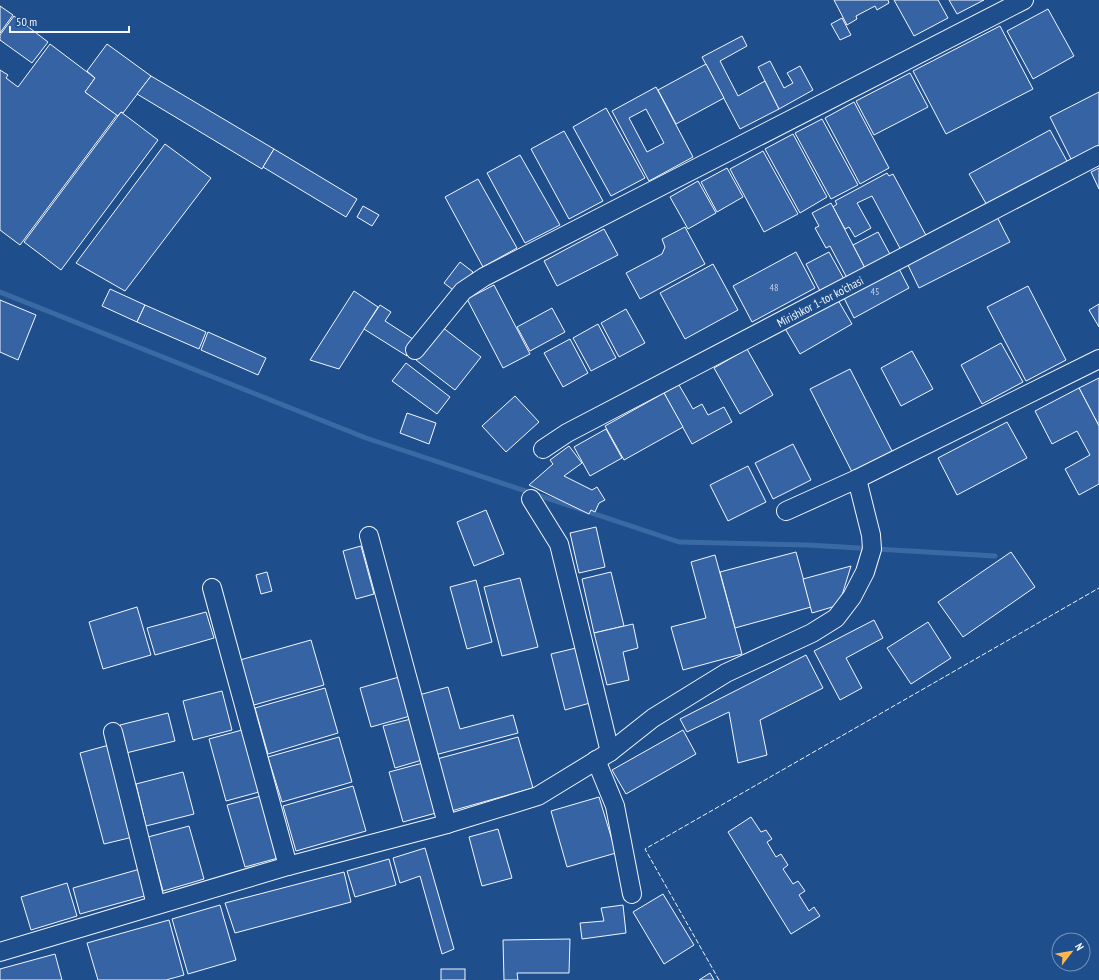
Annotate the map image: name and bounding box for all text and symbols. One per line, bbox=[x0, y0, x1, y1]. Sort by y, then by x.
scale bar bbox=[10, 8, 129, 34]
text: 50 m bbox=[16, 14, 37, 29]
street label: Mirishkor 1-tor ko'chasi bbox=[774, 272, 866, 330]
house number: 48 bbox=[770, 281, 779, 294]
house number: 45 bbox=[871, 285, 880, 298]
north arrow bbox=[1051, 932, 1091, 972]
text: N bbox=[1072, 941, 1087, 953]

